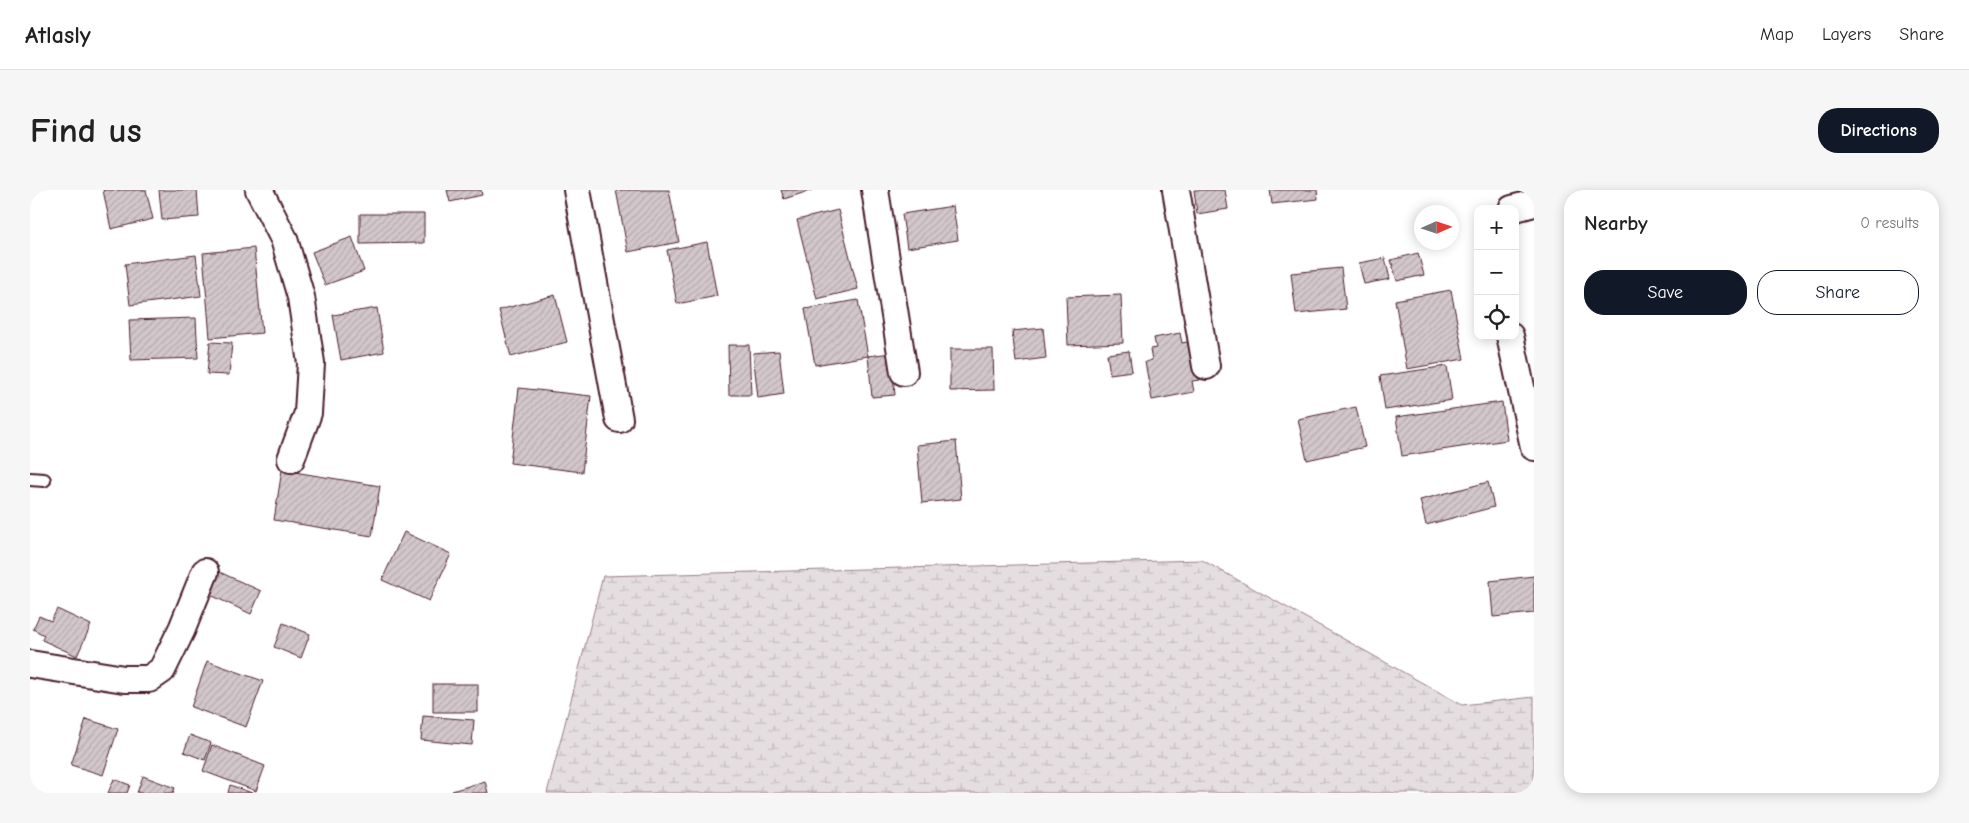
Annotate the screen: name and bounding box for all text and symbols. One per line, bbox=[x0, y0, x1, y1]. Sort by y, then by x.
text: Atlasly bbox=[25, 21, 91, 49]
text: Map bbox=[1760, 24, 1794, 45]
text: Layers bbox=[1822, 24, 1871, 45]
text: Share bbox=[1899, 24, 1944, 45]
button: Directions bbox=[1818, 108, 1939, 153]
text: Find us bbox=[30, 110, 142, 151]
north arrow bbox=[1414, 205, 1459, 250]
map controls bbox=[1474, 205, 1519, 340]
button: + bbox=[1474, 205, 1519, 250]
text: Nearby bbox=[1584, 211, 1648, 235]
text: 0 results bbox=[1860, 214, 1919, 232]
button: − bbox=[1474, 250, 1519, 295]
button: Save bbox=[1584, 270, 1747, 315]
button: Share bbox=[1757, 270, 1919, 315]
button: locate bbox=[1474, 295, 1519, 340]

